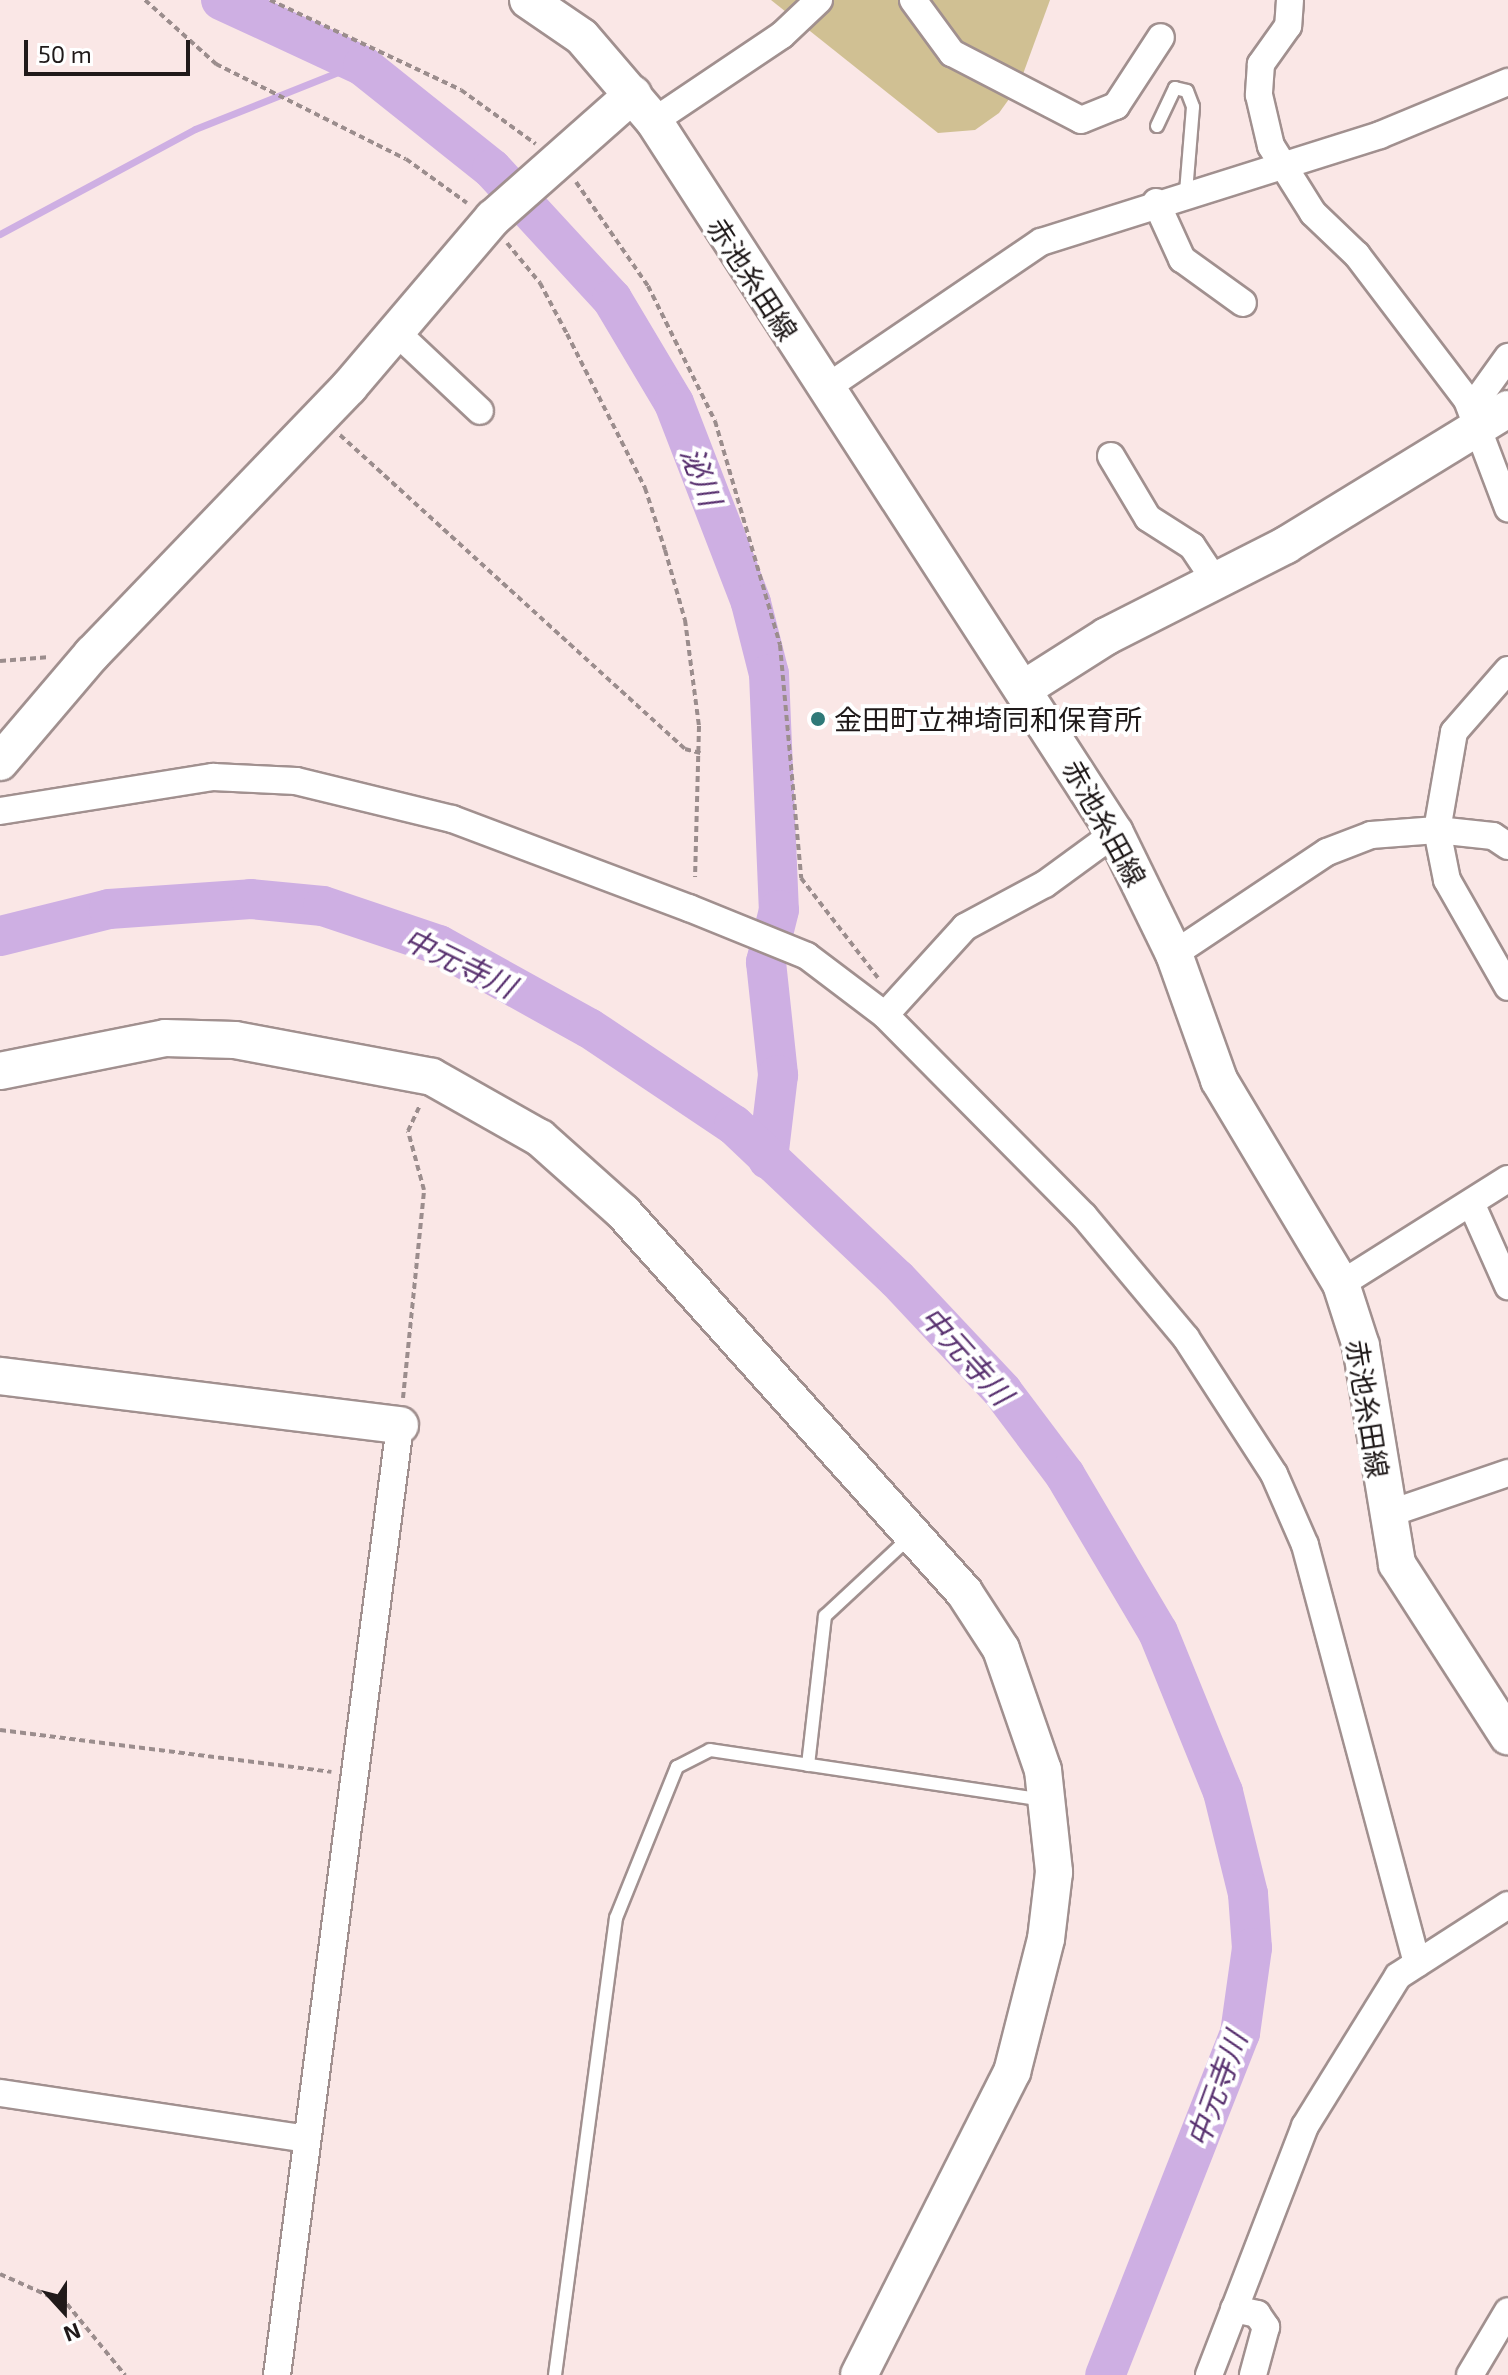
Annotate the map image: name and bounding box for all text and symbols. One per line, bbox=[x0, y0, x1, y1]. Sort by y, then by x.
scale bar bbox=[28, 24, 194, 74]
text: 50 m bbox=[38, 39, 92, 68]
street label: 赤池糸田線 bbox=[701, 211, 805, 347]
water label: 泌川 bbox=[674, 442, 730, 510]
place label: 金田町立神埼同和保育所 bbox=[834, 702, 1142, 736]
marker: 金田町立神埼同和保育所 bbox=[809, 710, 827, 728]
street label: 赤池糸田線 bbox=[1056, 754, 1154, 892]
water label: 中元寺川 bbox=[398, 920, 522, 1004]
water label: 中元寺川 bbox=[913, 1298, 1021, 1412]
street label: 赤池糸田線 bbox=[1340, 1337, 1396, 1481]
water label: 中元寺川 bbox=[1179, 2026, 1253, 2152]
north arrow bbox=[24, 2271, 104, 2351]
text: N bbox=[61, 2318, 85, 2348]

